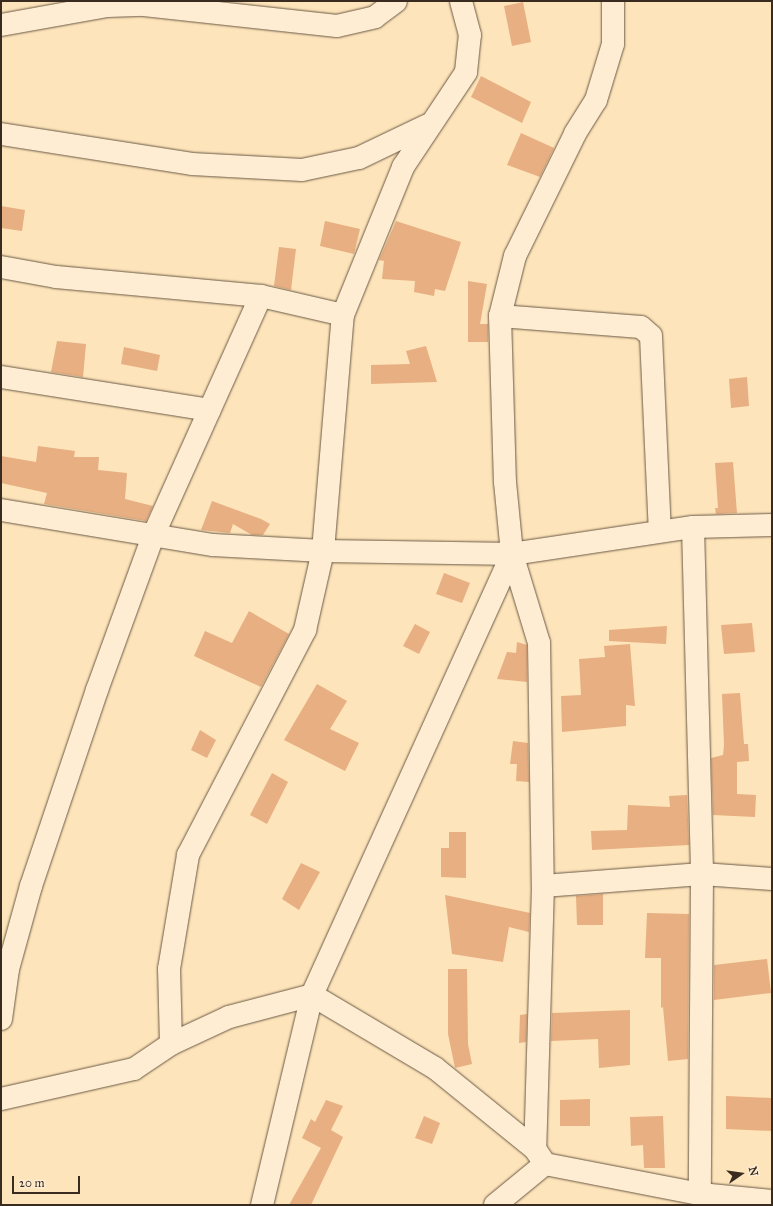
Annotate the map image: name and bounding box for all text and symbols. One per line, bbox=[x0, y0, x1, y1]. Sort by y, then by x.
north arrow bbox=[721, 1154, 761, 1194]
text: N bbox=[746, 1165, 761, 1177]
scale bar bbox=[14, 1168, 82, 1194]
text: 20 m bbox=[19, 1176, 45, 1190]

